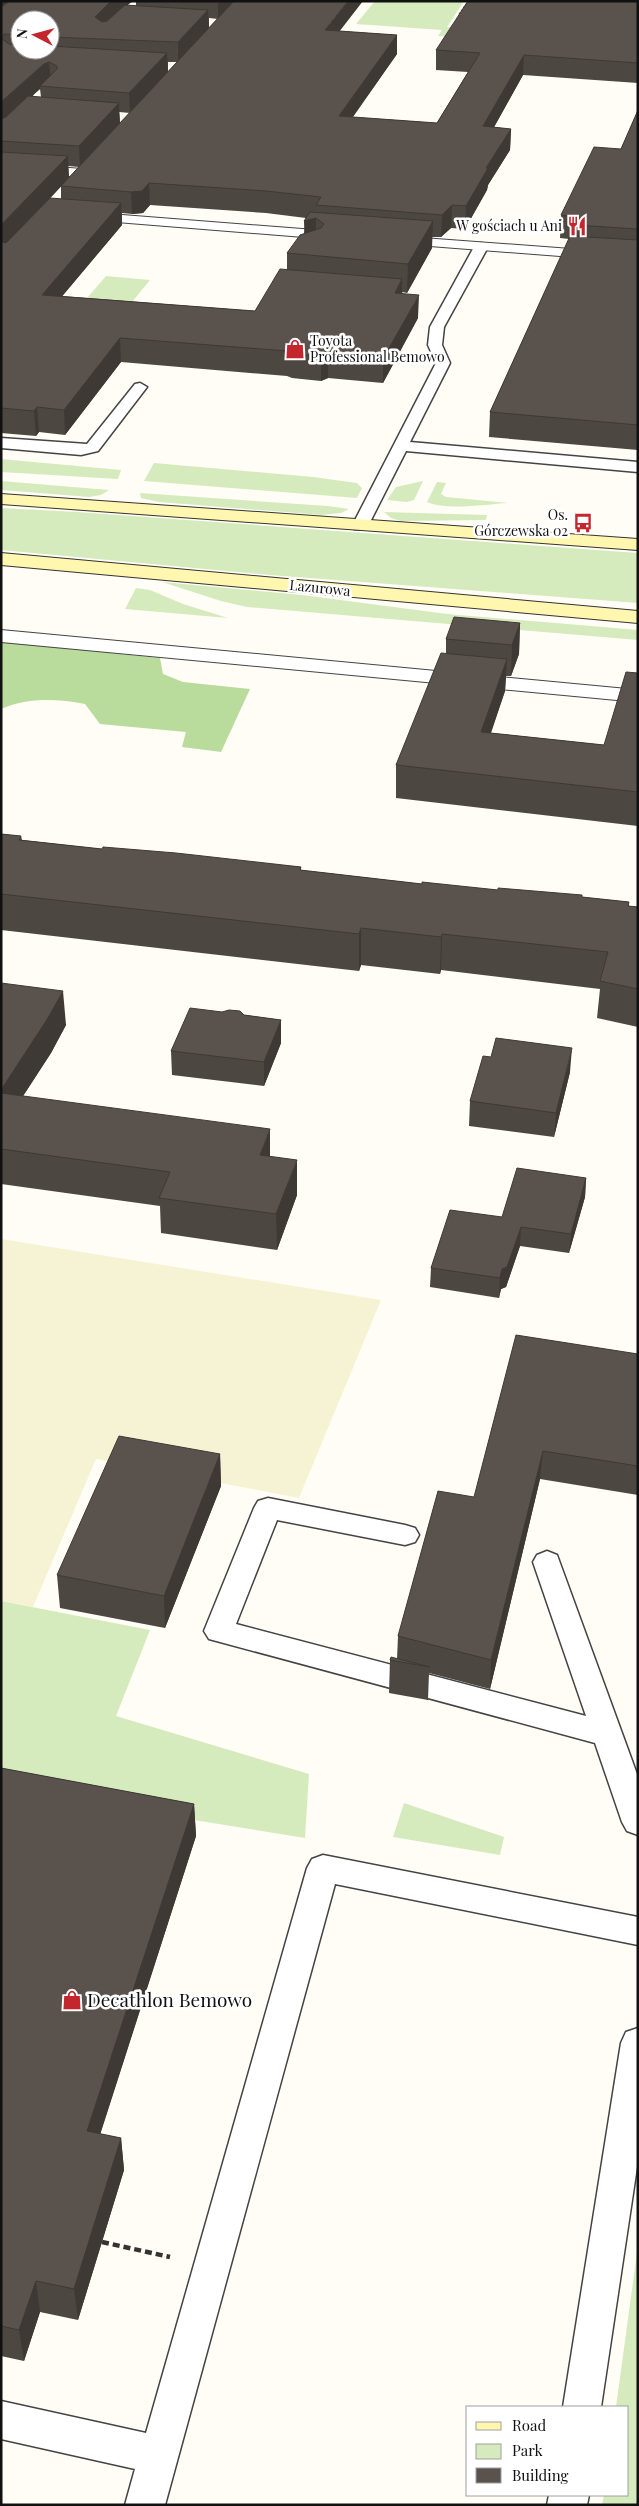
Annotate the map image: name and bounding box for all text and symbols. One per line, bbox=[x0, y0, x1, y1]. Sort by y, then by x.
north arrow bbox=[10, 10, 60, 60]
text: N bbox=[12, 28, 32, 40]
restaurant icon: W gościach u Ani bbox=[566, 215, 588, 237]
place label: W gościach u Ani bbox=[455, 216, 562, 235]
place label: Toyota Professional Bemowo bbox=[310, 331, 445, 366]
shop icon: Toyota Professional Bemowo bbox=[284, 338, 306, 360]
place label: Os. Górczewska 02 bbox=[474, 505, 568, 540]
bus stop icon: Os. Górczewska 02 bbox=[572, 512, 594, 534]
street label: Lazurowa bbox=[289, 575, 351, 600]
place label: Decathlon Bemowo bbox=[87, 1986, 252, 2012]
shop icon: Decathlon Bemowo bbox=[61, 1989, 83, 2011]
legend bbox=[466, 2406, 629, 2496]
text: Road bbox=[512, 2415, 546, 2435]
text: Park bbox=[512, 2440, 544, 2460]
text: Building bbox=[512, 2465, 569, 2485]

